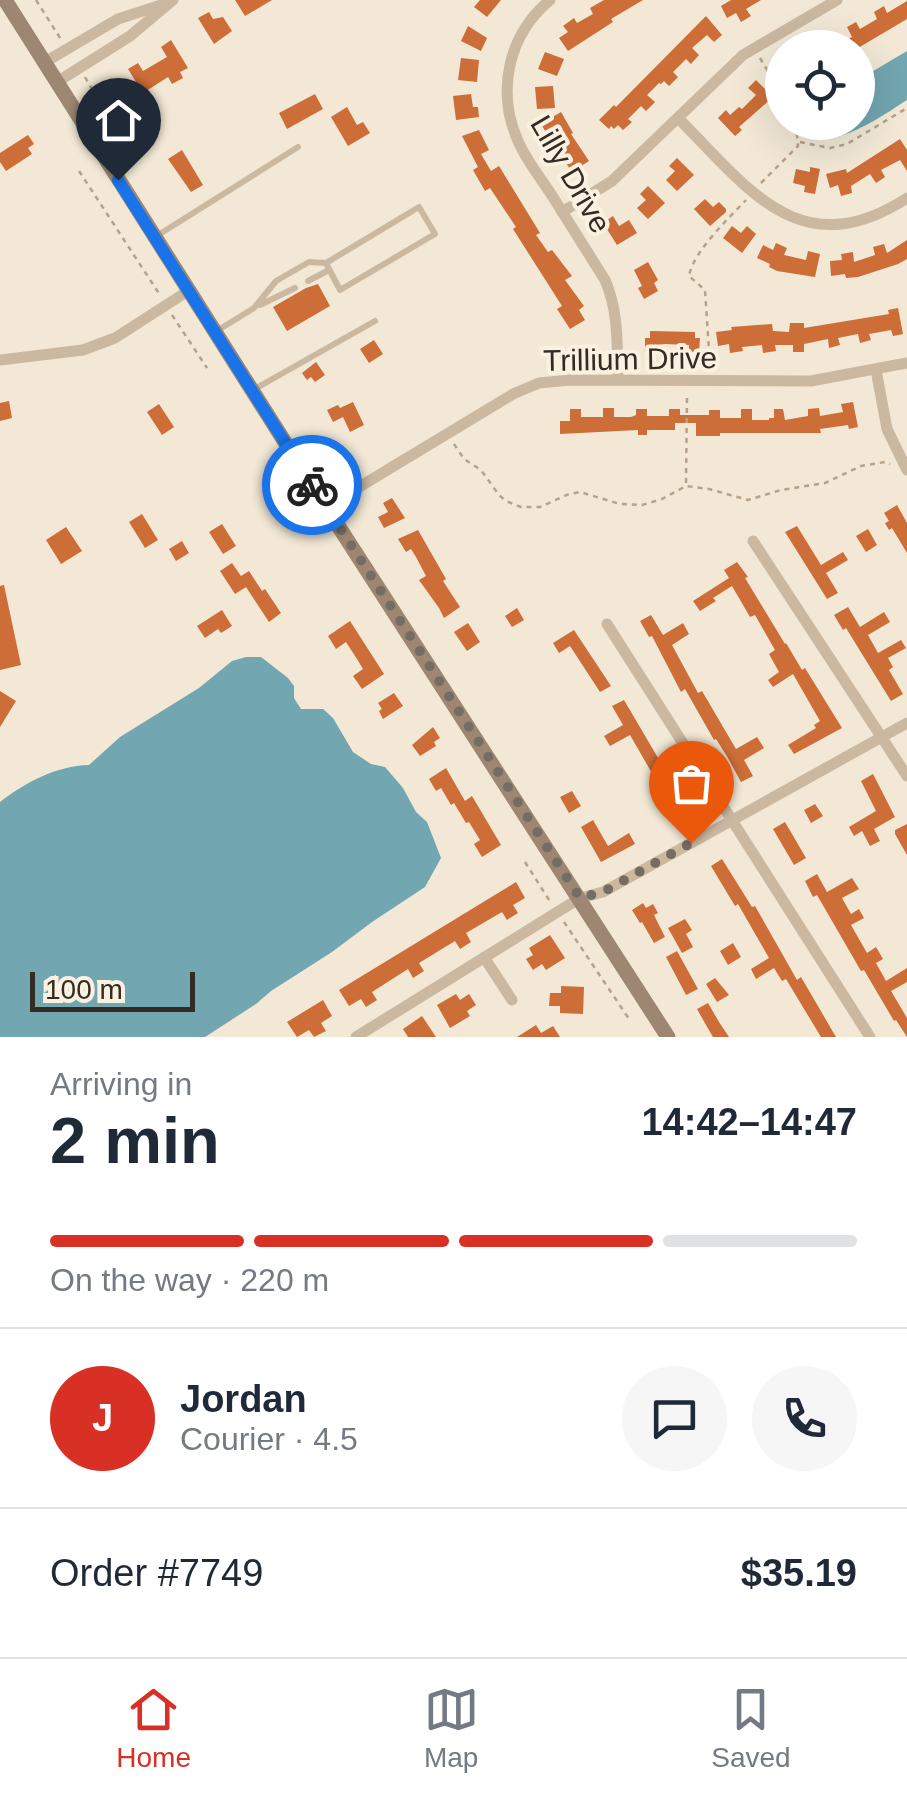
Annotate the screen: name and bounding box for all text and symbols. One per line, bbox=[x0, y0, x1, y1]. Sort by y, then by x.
map controls bbox=[765, 30, 875, 140]
button: locate bbox=[765, 30, 875, 140]
pin bbox=[76, 78, 161, 181]
icon: home bbox=[91, 93, 146, 148]
street label: Lilly Drive bbox=[524, 109, 618, 239]
street label: Trillium Drive bbox=[543, 341, 717, 377]
courier bbox=[262, 435, 362, 535]
icon: bike bbox=[285, 458, 340, 513]
pin bbox=[649, 741, 734, 844]
icon: bag bbox=[664, 756, 719, 811]
scale bar bbox=[30, 967, 195, 1011]
text: 100 m bbox=[45, 974, 123, 1005]
text: Arriving in bbox=[50, 1066, 192, 1102]
text: 14:42–14:47 bbox=[641, 1101, 857, 1143]
text: 2 min bbox=[50, 1104, 220, 1177]
text: On the way · 220 m bbox=[50, 1262, 329, 1298]
button: chat bbox=[622, 1366, 727, 1471]
button: phone bbox=[752, 1366, 857, 1471]
text: Jordan bbox=[180, 1378, 307, 1420]
text: J bbox=[92, 1397, 113, 1439]
text: Courier · 4.5 bbox=[180, 1421, 358, 1457]
text: Order #7749 bbox=[50, 1552, 263, 1594]
text: $35.19 bbox=[741, 1552, 857, 1594]
tab: Home bbox=[116, 1682, 191, 1774]
tab: Map bbox=[424, 1682, 479, 1774]
tab: Saved bbox=[711, 1682, 791, 1774]

